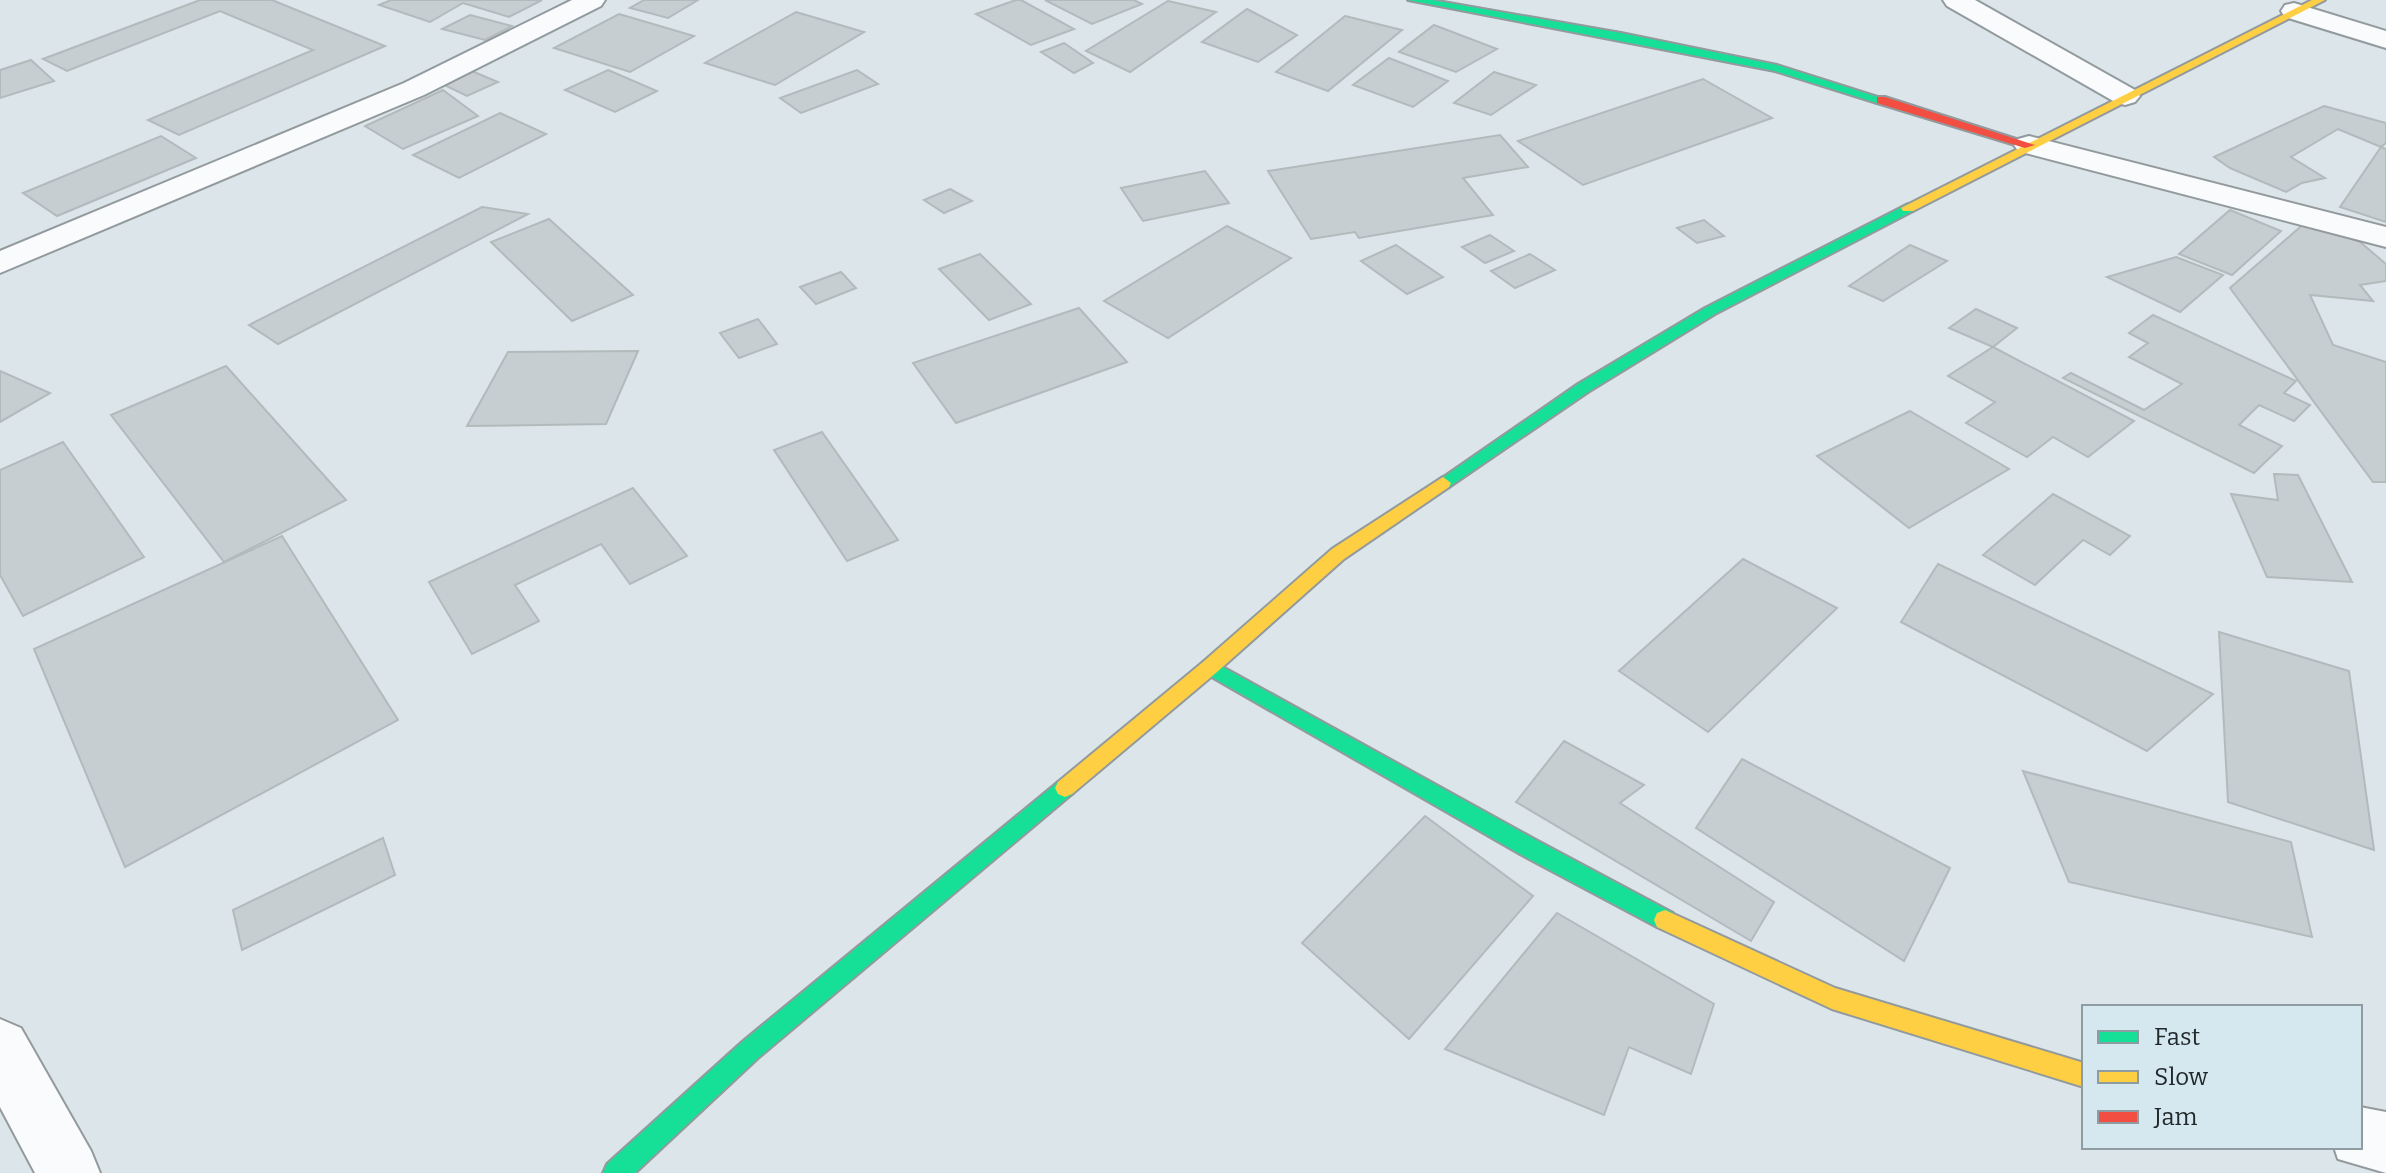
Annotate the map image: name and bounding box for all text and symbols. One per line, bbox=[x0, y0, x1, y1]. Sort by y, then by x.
legend bbox=[2082, 1005, 2362, 1149]
text: Fast bbox=[2154, 1023, 2200, 1051]
text: Slow bbox=[2154, 1063, 2209, 1091]
text: Jam bbox=[2153, 1103, 2198, 1131]

